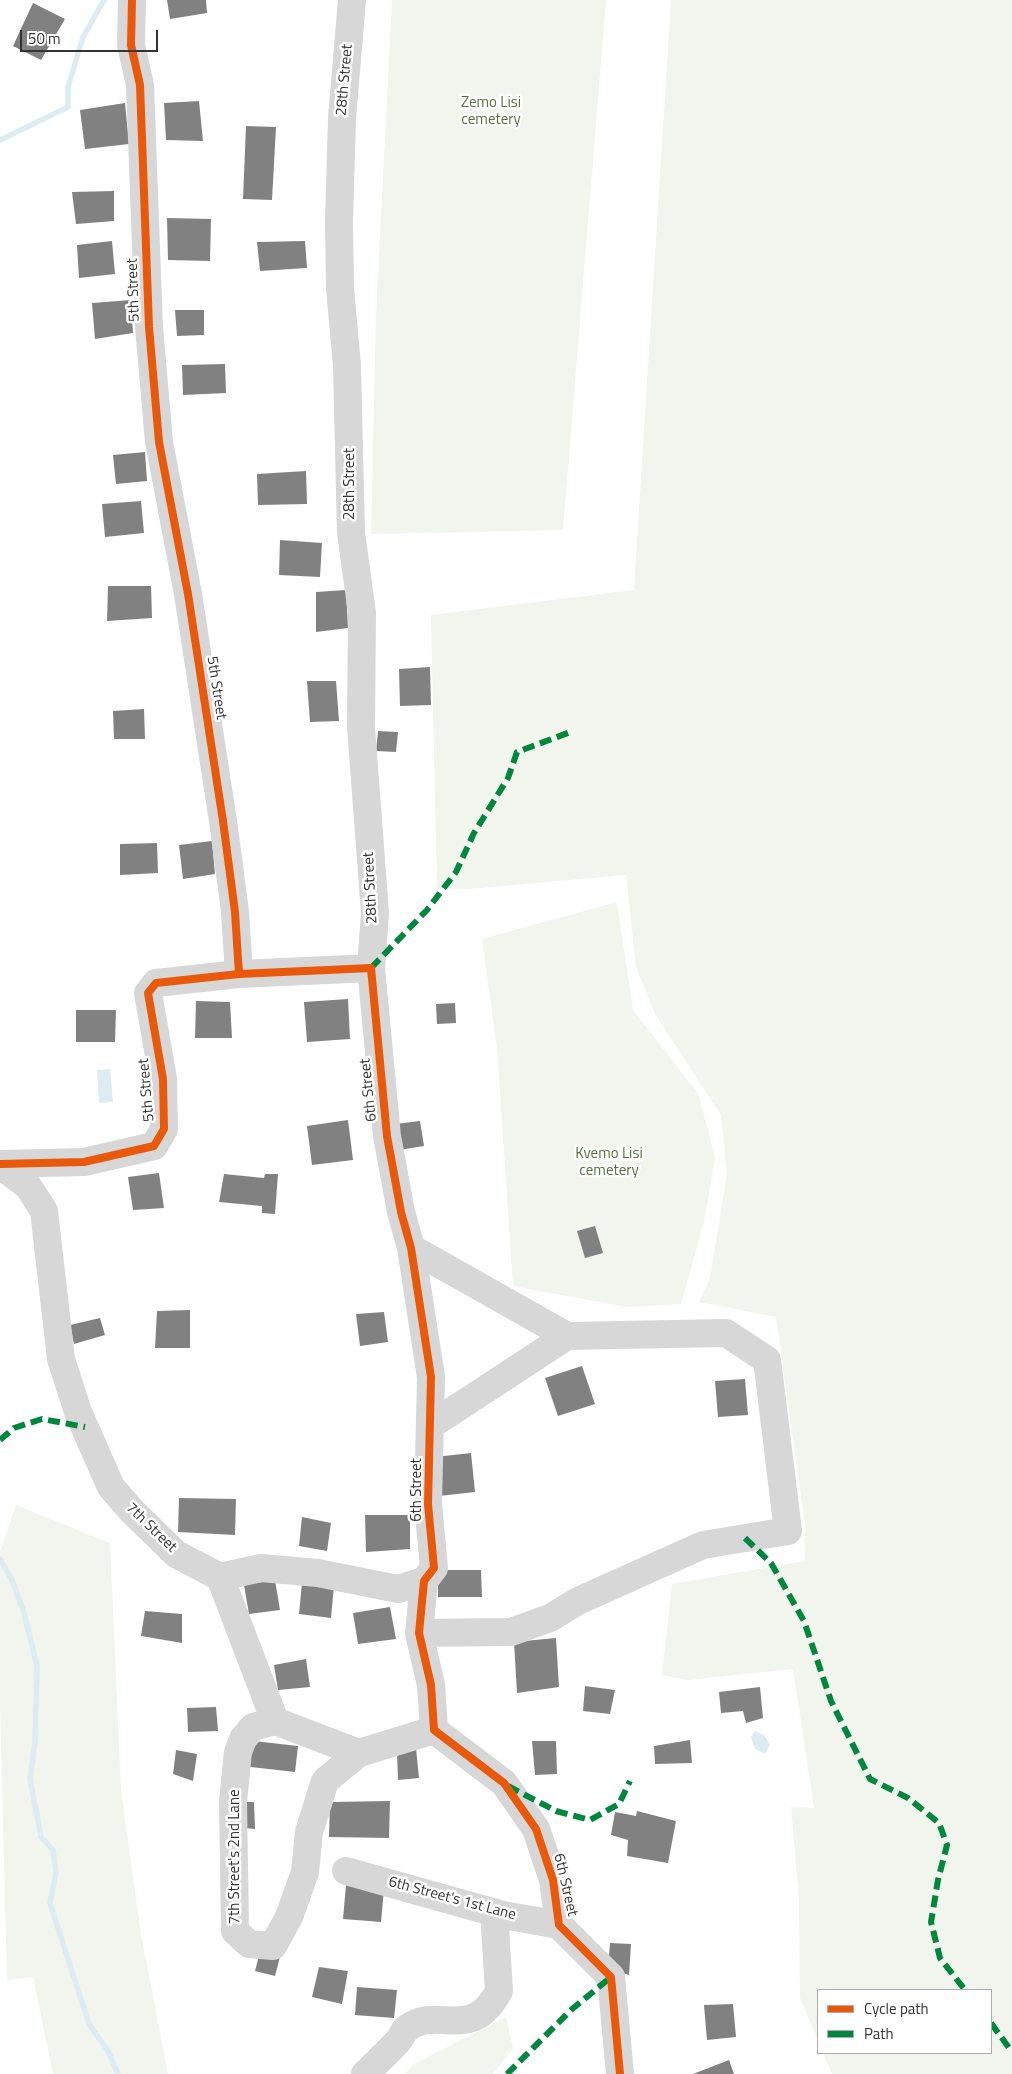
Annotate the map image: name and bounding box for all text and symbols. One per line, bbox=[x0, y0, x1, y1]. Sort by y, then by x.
scale bar bbox=[22, 20, 160, 52]
text: 50 m bbox=[28, 27, 61, 50]
street label: 28th Street bbox=[333, 43, 357, 117]
park label: Zemo Lisi cemetery bbox=[461, 94, 521, 129]
street label: 5th Street bbox=[124, 258, 144, 322]
street label: 28th Street bbox=[341, 448, 359, 520]
street label: 5th Street bbox=[202, 655, 230, 721]
street label: 28th Street bbox=[360, 852, 382, 924]
street label: 5th Street bbox=[135, 1057, 159, 1123]
street label: 6th Street bbox=[357, 1057, 381, 1123]
park label: Kvemo Lisi cemetery bbox=[575, 1145, 643, 1180]
street label: 6th Street bbox=[408, 1458, 426, 1522]
street label: 7th Street bbox=[122, 1499, 180, 1557]
street label: 7th Street's 2nd Lane bbox=[226, 1789, 244, 1925]
street label: 6th Street bbox=[549, 1852, 581, 1918]
street label: 6th Street's 1st Lane bbox=[386, 1873, 518, 1925]
legend bbox=[817, 1989, 992, 2054]
text: Cycle path bbox=[864, 1997, 929, 2020]
text: Path bbox=[864, 2022, 894, 2045]

